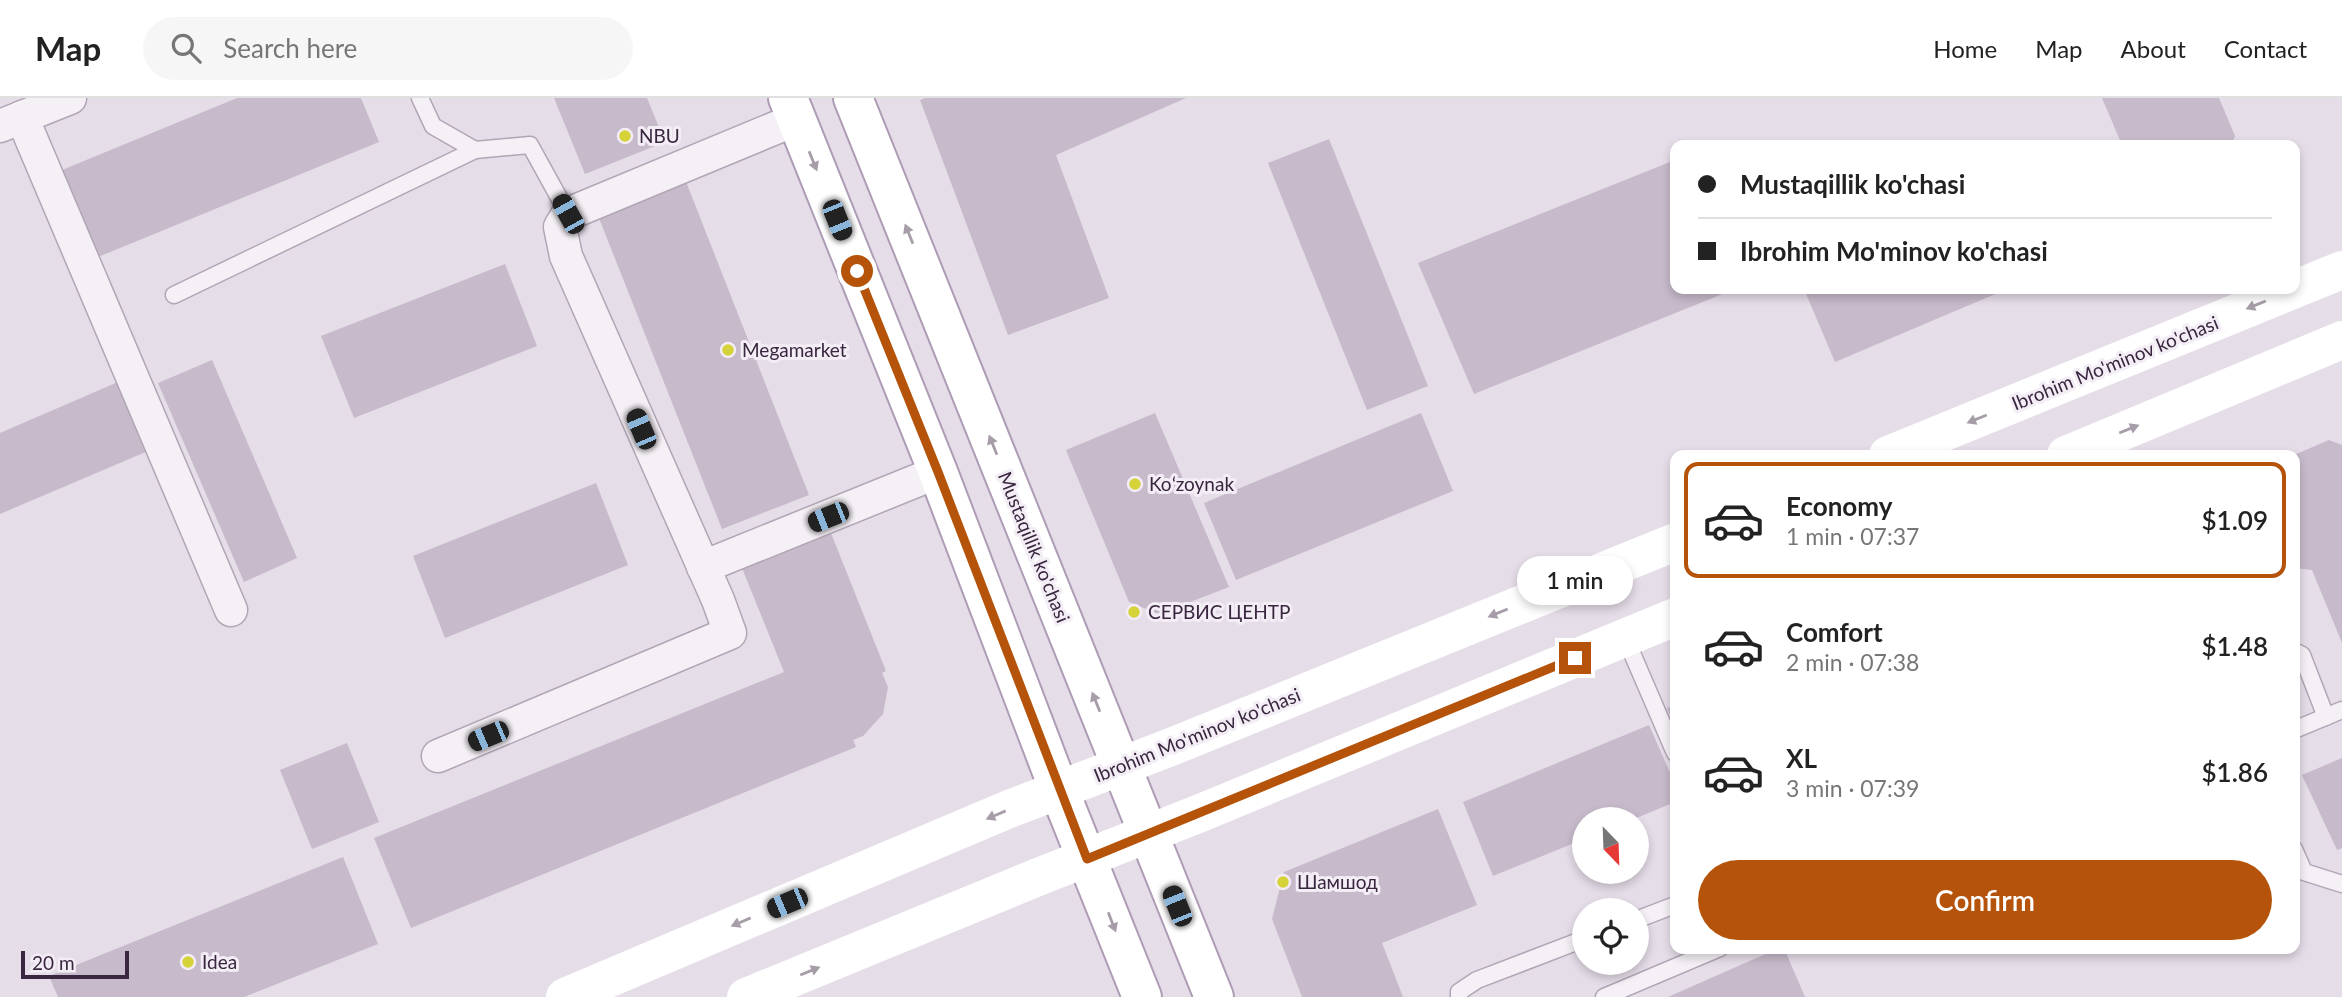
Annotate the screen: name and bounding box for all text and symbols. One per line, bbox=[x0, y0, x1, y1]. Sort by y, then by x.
search box bbox=[143, 17, 633, 80]
text: Map bbox=[35, 28, 101, 68]
icon: search bbox=[167, 29, 205, 67]
text: Search here bbox=[223, 32, 357, 64]
text: Home bbox=[1933, 34, 1997, 63]
text: Map bbox=[2035, 34, 2083, 63]
text: About bbox=[2121, 34, 2186, 63]
text: Contact bbox=[2224, 34, 2307, 63]
place label: NBU bbox=[639, 124, 680, 147]
marker: NBU bbox=[617, 128, 633, 144]
one-way arrow bbox=[808, 151, 819, 172]
text: Mustaqillik ko'chasi bbox=[1740, 168, 1965, 200]
car bbox=[549, 191, 588, 237]
car bbox=[820, 197, 855, 243]
one-way arrow bbox=[903, 223, 914, 244]
text: Ibrohim Mo'minov ko'chasi bbox=[1740, 235, 2048, 267]
route start bbox=[841, 255, 873, 287]
one-way arrow bbox=[2246, 299, 2266, 311]
street label: Ibrohim Mo'minov ko'chasi bbox=[2008, 311, 2221, 415]
place label: Megamarket bbox=[742, 338, 847, 361]
marker: Megamarket bbox=[720, 342, 736, 358]
car bbox=[624, 406, 659, 452]
one-way arrow bbox=[1967, 413, 1988, 424]
one-way arrow bbox=[2119, 423, 2140, 434]
one-way arrow bbox=[988, 435, 999, 456]
street label: Mustaqillik ko'chasi bbox=[994, 468, 1075, 626]
place label: Koʻzoynak bbox=[1149, 472, 1234, 495]
marker: Koʻzoynak bbox=[1127, 476, 1143, 492]
icon: car bbox=[1702, 489, 1765, 552]
text: Economy bbox=[1786, 490, 1892, 522]
car bbox=[805, 499, 852, 535]
text: $1.09 bbox=[2202, 504, 2268, 536]
text: 1 min · 07:37 bbox=[1786, 522, 1919, 550]
callout: 1 min bbox=[1517, 556, 1633, 606]
text: 1 min bbox=[1547, 566, 1603, 594]
place label: СЕРВИС ЦЕНТР bbox=[1148, 600, 1290, 623]
marker: СЕРВИС ЦЕНТР bbox=[1126, 604, 1142, 620]
one-way arrow bbox=[1487, 608, 1508, 619]
icon: car bbox=[1702, 615, 1765, 678]
text: Comfort bbox=[1786, 616, 1883, 648]
text: $1.48 bbox=[2202, 630, 2268, 662]
route end bbox=[1559, 642, 1591, 674]
text: 2 min · 07:38 bbox=[1786, 648, 1919, 676]
street label: Ibrohim Mo'minov ko'chasi bbox=[1090, 683, 1303, 787]
one-way arrow bbox=[1091, 691, 1102, 712]
car bbox=[465, 718, 512, 754]
icon: car bbox=[1702, 741, 1765, 804]
text: XL bbox=[1786, 742, 1817, 774]
text: $1.86 bbox=[2202, 756, 2268, 788]
text: 3 min · 07:39 bbox=[1786, 774, 1919, 802]
north arrow bbox=[1572, 807, 1648, 884]
map controls bbox=[1572, 807, 1649, 975]
one-way arrow bbox=[985, 809, 1006, 820]
button: Confirm bbox=[1698, 860, 2272, 940]
place label: Шамшод bbox=[1297, 870, 1378, 893]
marker: Шамшод bbox=[1275, 874, 1291, 890]
car bbox=[1160, 883, 1195, 929]
car bbox=[764, 885, 811, 921]
button: locate bbox=[1572, 898, 1649, 975]
one-way arrow bbox=[1106, 912, 1117, 933]
one-way arrow bbox=[731, 917, 752, 928]
scale bar bbox=[21, 948, 130, 980]
place label: Idea bbox=[202, 950, 237, 973]
text: 20 m bbox=[32, 951, 75, 974]
marker: Idea bbox=[180, 954, 196, 970]
one-way arrow bbox=[799, 965, 820, 976]

